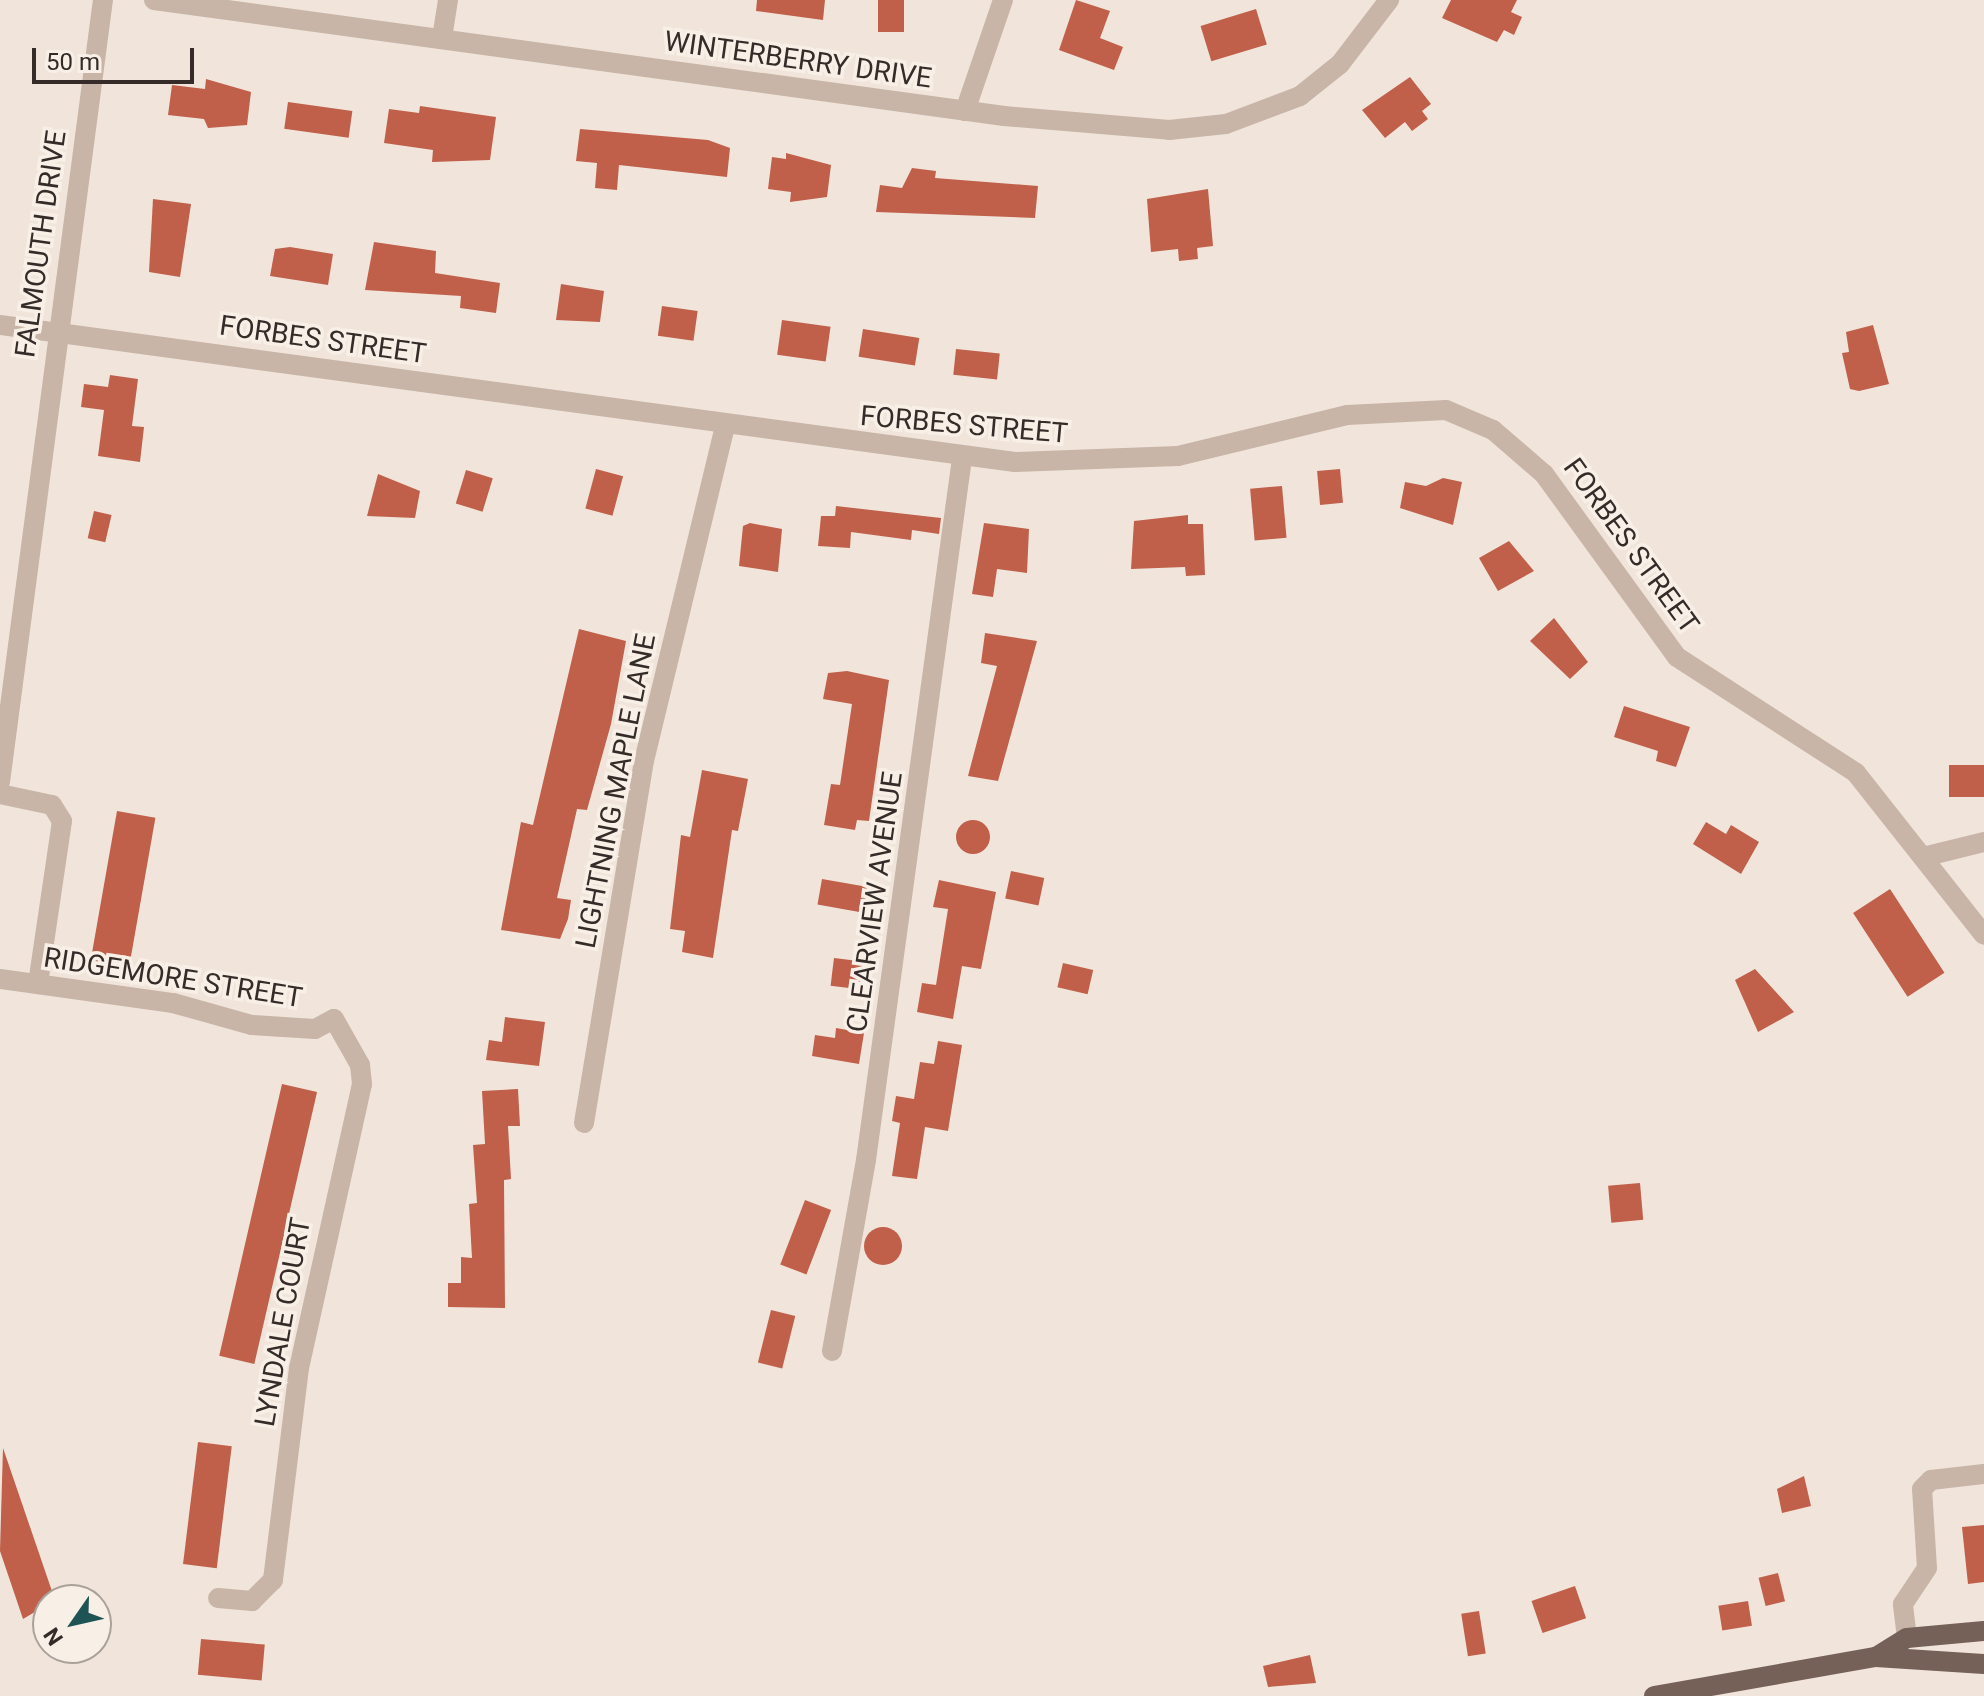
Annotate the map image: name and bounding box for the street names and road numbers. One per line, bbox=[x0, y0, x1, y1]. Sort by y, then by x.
street label: WINTERBERRY DRIVE bbox=[662, 25, 934, 95]
street label: FALMOUTH DRIVE bbox=[8, 128, 74, 360]
street label: FORBES STREET bbox=[218, 309, 428, 371]
street label: FORBES STREET bbox=[859, 399, 1069, 451]
street label: FORBES STREET bbox=[1556, 452, 1706, 640]
street label: LIGHTNING MAPLE LANE bbox=[569, 631, 663, 951]
street label: CLEARVIEW AVENUE bbox=[840, 770, 910, 1034]
street label: RIDGEMORE STREET bbox=[41, 941, 305, 1015]
street label: LYNDALE COURT bbox=[248, 1215, 318, 1429]

